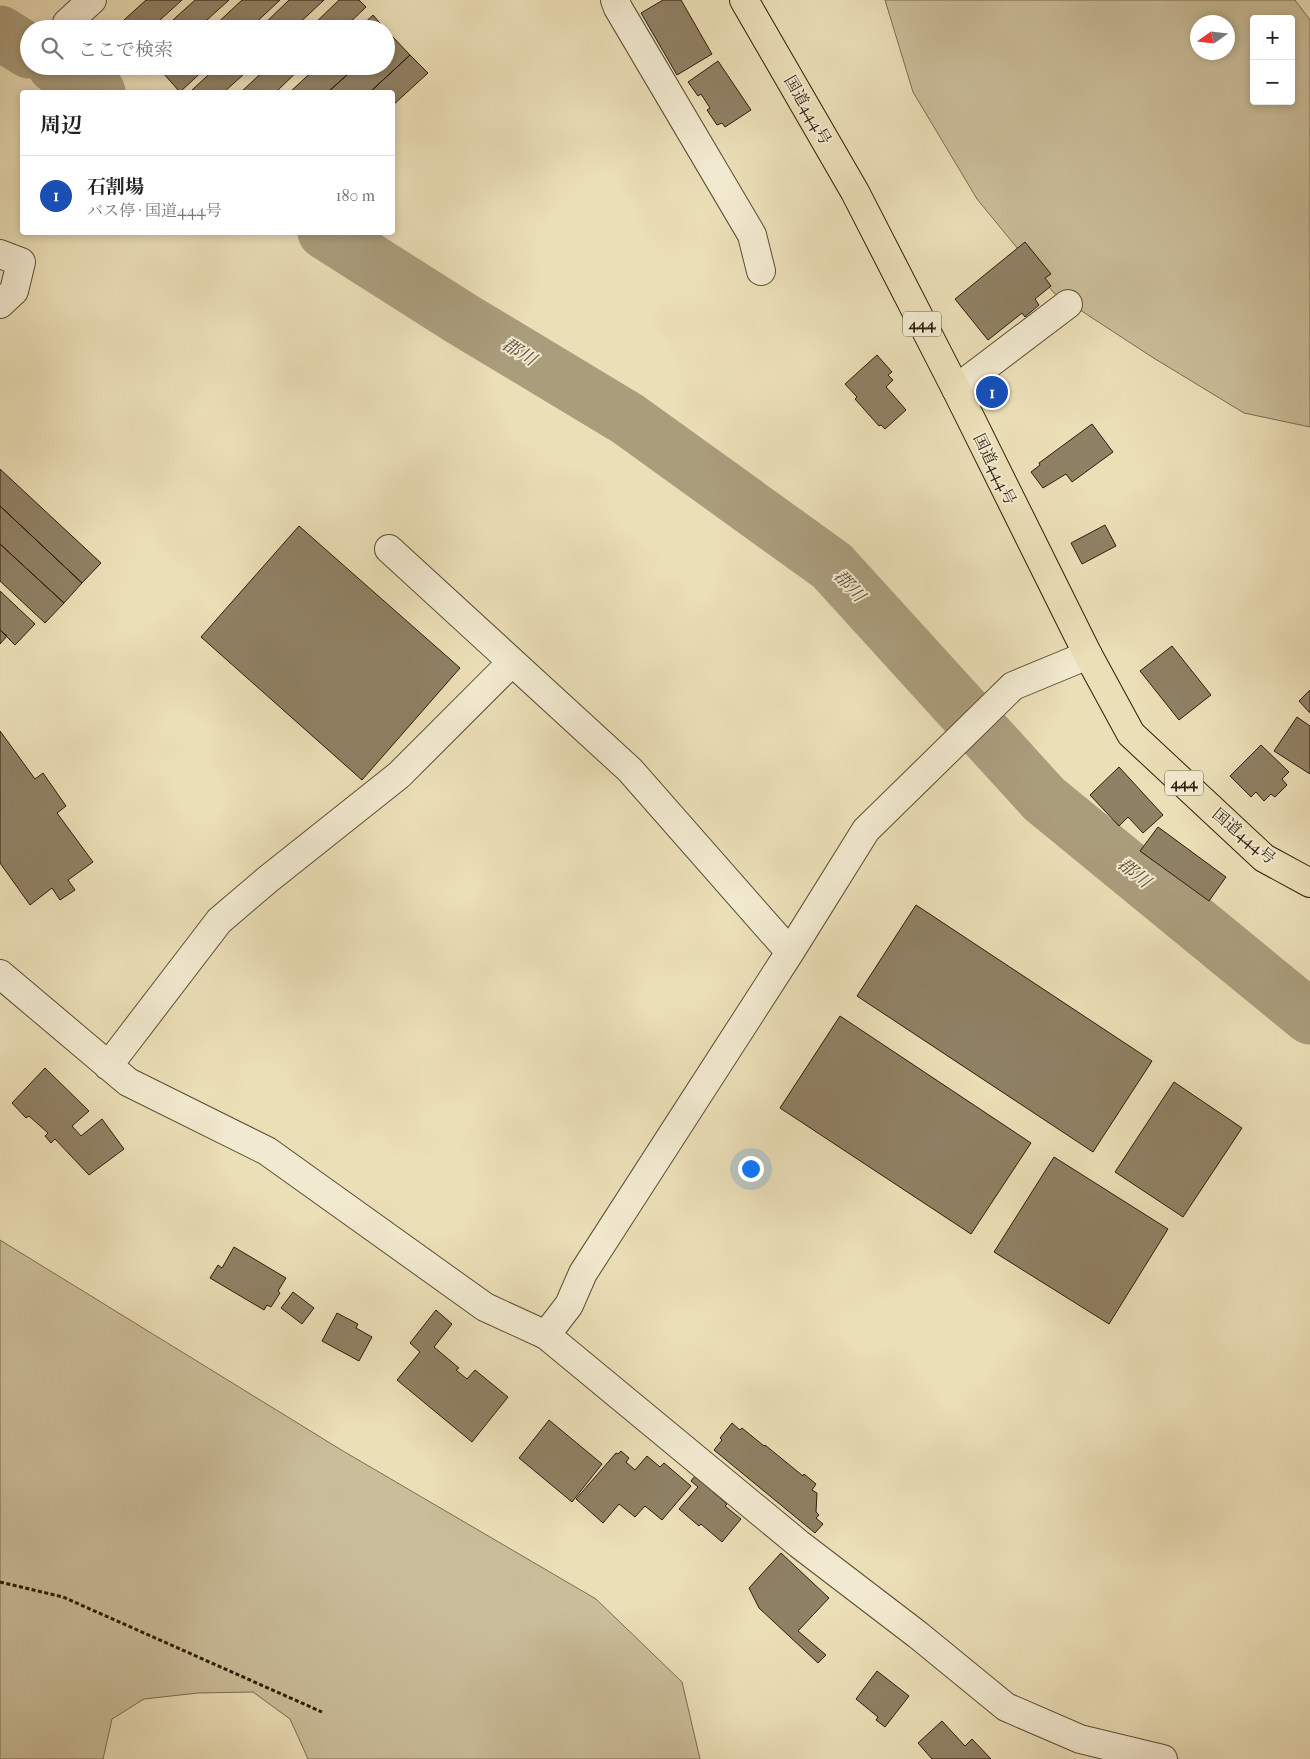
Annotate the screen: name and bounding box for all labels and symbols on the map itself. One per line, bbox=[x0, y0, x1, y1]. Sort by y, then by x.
north arrow bbox=[1190, 15, 1235, 60]
street label: 国道444号 bbox=[781, 72, 835, 148]
road number: 444 bbox=[903, 312, 941, 336]
water label: 郡川 bbox=[498, 334, 542, 372]
pin: 1 bbox=[976, 373, 1008, 411]
street label: 国道444号 bbox=[970, 430, 1020, 508]
water label: 郡川 bbox=[829, 566, 870, 608]
road number: 444 bbox=[1165, 770, 1203, 796]
street label: 国道444号 bbox=[1209, 804, 1279, 868]
water label: 郡川 bbox=[1113, 854, 1156, 894]
your location bbox=[738, 1156, 764, 1182]

